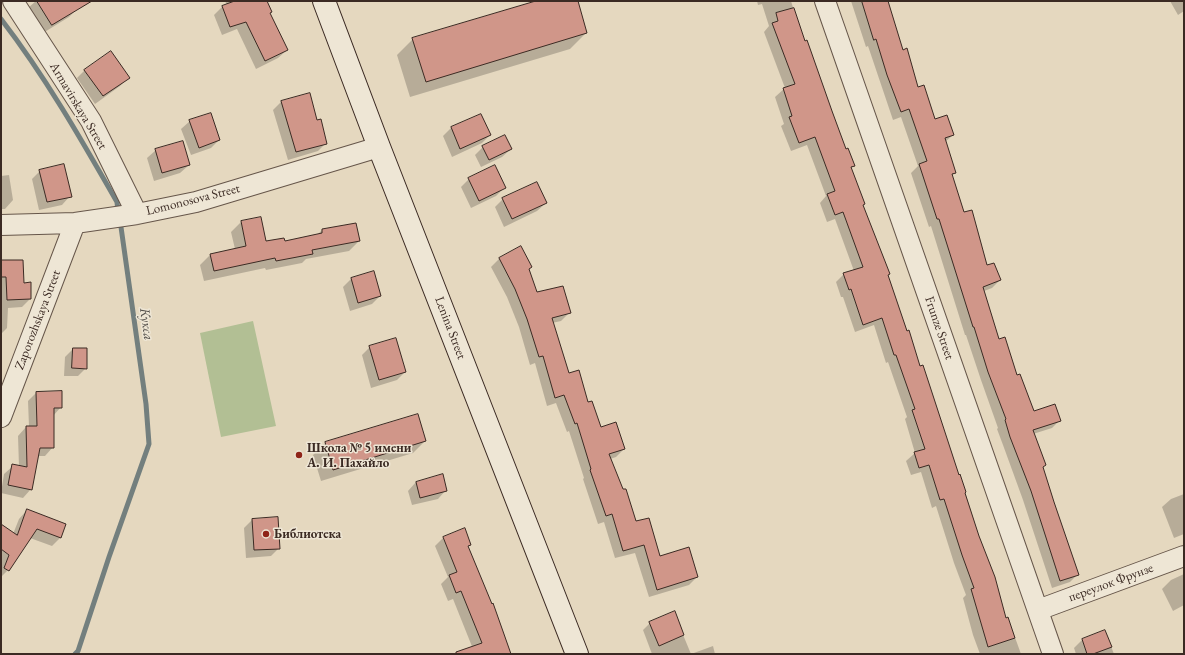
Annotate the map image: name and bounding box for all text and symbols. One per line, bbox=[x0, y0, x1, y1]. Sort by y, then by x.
street label: Armavirskaya Street bbox=[46, 60, 110, 152]
street label: Lomonosova Street bbox=[144, 181, 242, 219]
street label: Zaporozhskaya Street bbox=[12, 268, 64, 372]
street label: Lenina Street bbox=[431, 294, 469, 362]
street label: Frunze Street bbox=[921, 294, 957, 362]
water label: Кукса bbox=[135, 307, 157, 341]
place label: Школа № 5 имени А. И. Пахайло bbox=[307, 440, 411, 471]
marker: Школа № 5 имени А. И. Пахайло bbox=[294, 450, 304, 460]
place label: Библиотека bbox=[274, 526, 341, 542]
marker: Библиотека bbox=[261, 529, 271, 539]
street label: переулок Фрунзе bbox=[1066, 560, 1156, 606]

